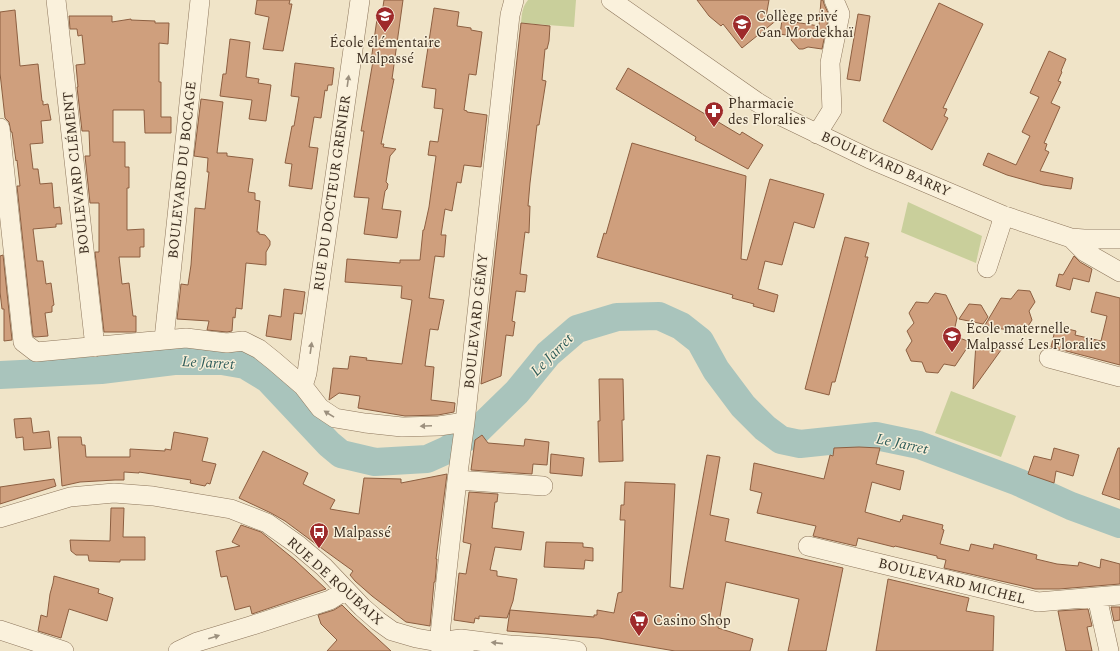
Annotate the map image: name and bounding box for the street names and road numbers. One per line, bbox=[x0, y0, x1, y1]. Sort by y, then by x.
street label: BOULEVARD DU BOCAGE bbox=[162, 80, 202, 260]
street label: BOULEVARD CLÉMENT bbox=[57, 90, 95, 256]
street label: RUE DU DOCTEUR GRENIER bbox=[308, 93, 356, 292]
street label: BOULEVARD BARRY bbox=[818, 126, 954, 202]
street label: BOULEVARD GÉMY bbox=[458, 252, 494, 390]
street label: RUE DE ROUBAIX bbox=[282, 532, 388, 630]
street label: BOULEVARD MICHEL bbox=[876, 553, 1028, 609]

